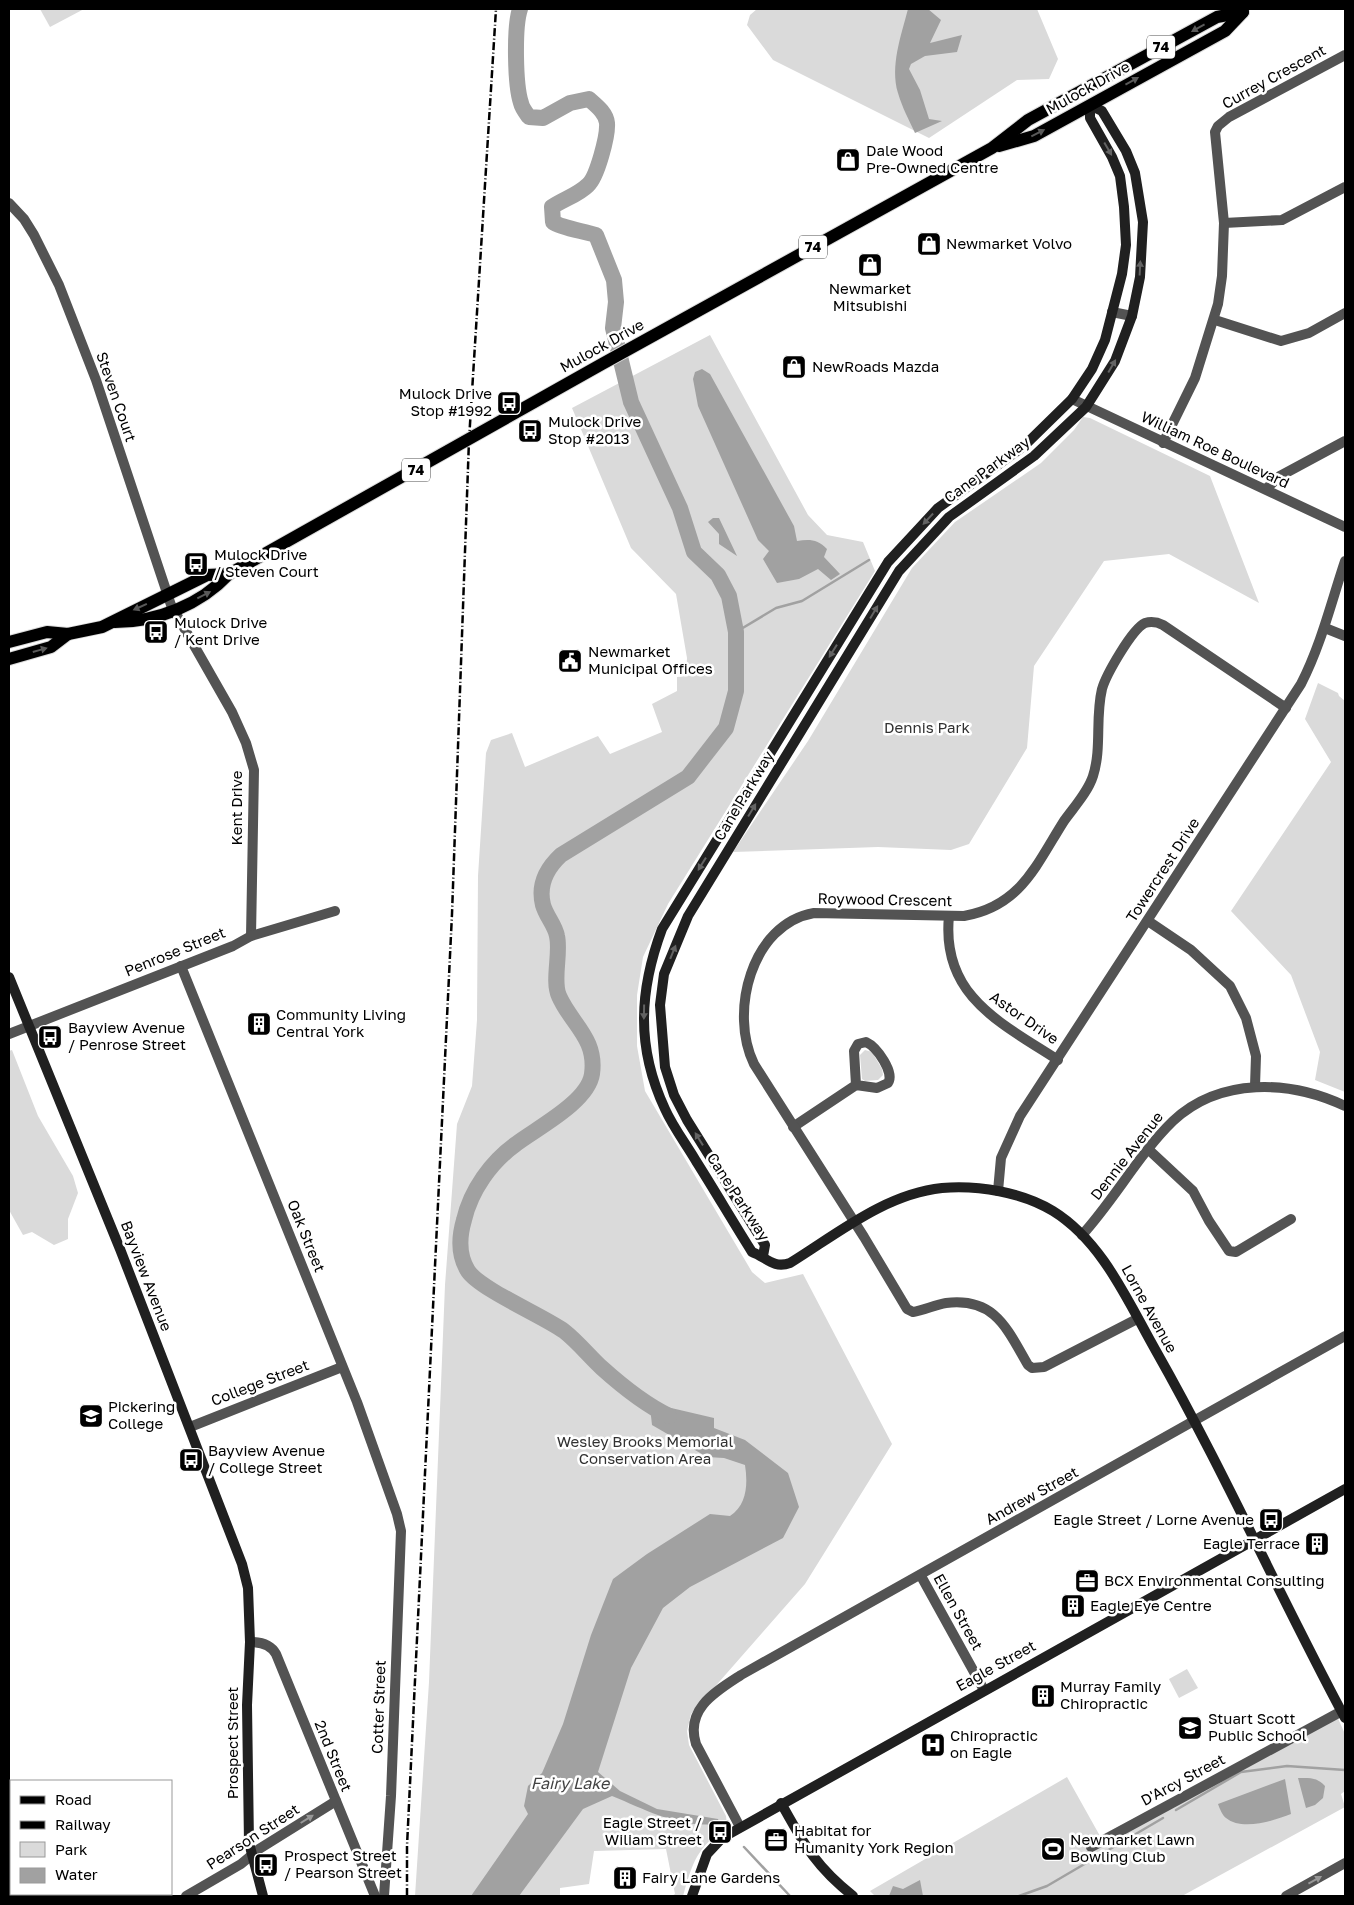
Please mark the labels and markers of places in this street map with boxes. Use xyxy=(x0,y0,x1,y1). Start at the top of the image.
place label: Dale Wood Pre-Owned Centre xyxy=(866,141,999,176)
shop icon: Dale Wood Pre-Owned Centre xyxy=(835,147,861,173)
shop icon: Newmarket Volvo xyxy=(916,231,942,257)
place label: Newmarket Volvo xyxy=(946,234,1072,252)
shop icon: Newmarket Mitsubishi xyxy=(857,252,883,278)
place label: Newmarket Mitsubishi xyxy=(829,279,911,314)
shop icon: NewRoads Mazda xyxy=(781,354,807,380)
place label: NewRoads Mazda xyxy=(812,357,939,375)
place label: Mulock Drive Stop #1992 xyxy=(399,384,492,419)
bus stop icon: Mulock Drive Stop #1992 xyxy=(496,390,522,416)
place label: Mulock Drive Stop #2013 xyxy=(548,412,641,447)
bus stop icon: Mulock Drive Stop #2013 xyxy=(517,418,543,444)
place label: Mulock Drive / Steven Court xyxy=(214,545,319,580)
bus stop icon: Mulock Drive / Steven Court xyxy=(183,551,209,577)
place label: Mulock Drive / Kent Drive xyxy=(174,613,267,648)
bus stop icon: Mulock Drive / Kent Drive xyxy=(143,619,169,645)
place label: Newmarket Municipal Offices xyxy=(588,642,713,677)
public building icon: Newmarket Municipal Offices xyxy=(557,648,583,674)
place label: Community Living Central York xyxy=(276,1005,406,1040)
building icon: Community Living Central York xyxy=(246,1011,272,1037)
place label: Bayview Avenue / Penrose Street xyxy=(68,1018,186,1053)
bus stop icon: Bayview Avenue / Penrose Street xyxy=(37,1024,63,1050)
place label: Pickering College xyxy=(108,1397,175,1432)
school or university icon: Pickering College xyxy=(78,1403,104,1429)
place label: Bayview Avenue / College Street xyxy=(208,1441,325,1476)
bus stop icon: Bayview Avenue / College Street xyxy=(178,1447,204,1473)
bus stop icon: Eagle Street / Lorne Avenue xyxy=(1258,1507,1284,1533)
place label: Eagle Street / Lorne Avenue xyxy=(1053,1510,1254,1528)
building icon: Eagle Terrace xyxy=(1304,1531,1330,1557)
place label: Eagle Terrace xyxy=(1203,1534,1300,1552)
office icon: BCX Environmental Consulting xyxy=(1074,1568,1100,1594)
place label: BCX Environmental Consulting xyxy=(1104,1571,1324,1589)
building icon: Eagle Eye Centre xyxy=(1060,1593,1086,1619)
place label: Eagle Eye Centre xyxy=(1090,1596,1212,1614)
place label: Murray Family Chiropractic xyxy=(1060,1677,1162,1712)
building icon: Murray Family Chiropractic xyxy=(1030,1683,1056,1709)
place label: Stuart Scott Public School xyxy=(1208,1709,1307,1744)
school or university icon: Stuart Scott Public School xyxy=(1177,1715,1203,1741)
place label: Chiropractic on Eagle xyxy=(950,1726,1038,1761)
hospital icon: Chiropractic on Eagle xyxy=(920,1732,946,1758)
place label: Eagle Street / Wiliam Street xyxy=(603,1813,702,1848)
bus stop icon: Eagle Street / Wiliam Street xyxy=(707,1819,733,1845)
place label: Habitat for Humanity York Region xyxy=(794,1821,954,1856)
office icon: Habitat for Humanity York Region xyxy=(763,1827,789,1853)
place label: Newmarket Lawn Bowling Club xyxy=(1070,1830,1195,1865)
sports icon: Newmarket Lawn Bowling Club xyxy=(1040,1836,1066,1862)
place label: Prospect Street / Pearson Street xyxy=(284,1846,402,1881)
bus stop icon: Prospect Street / Pearson Street xyxy=(253,1852,279,1878)
building icon: Fairy Lane Gardens xyxy=(612,1865,638,1891)
place label: Fairy Lane Gardens xyxy=(642,1868,780,1886)

